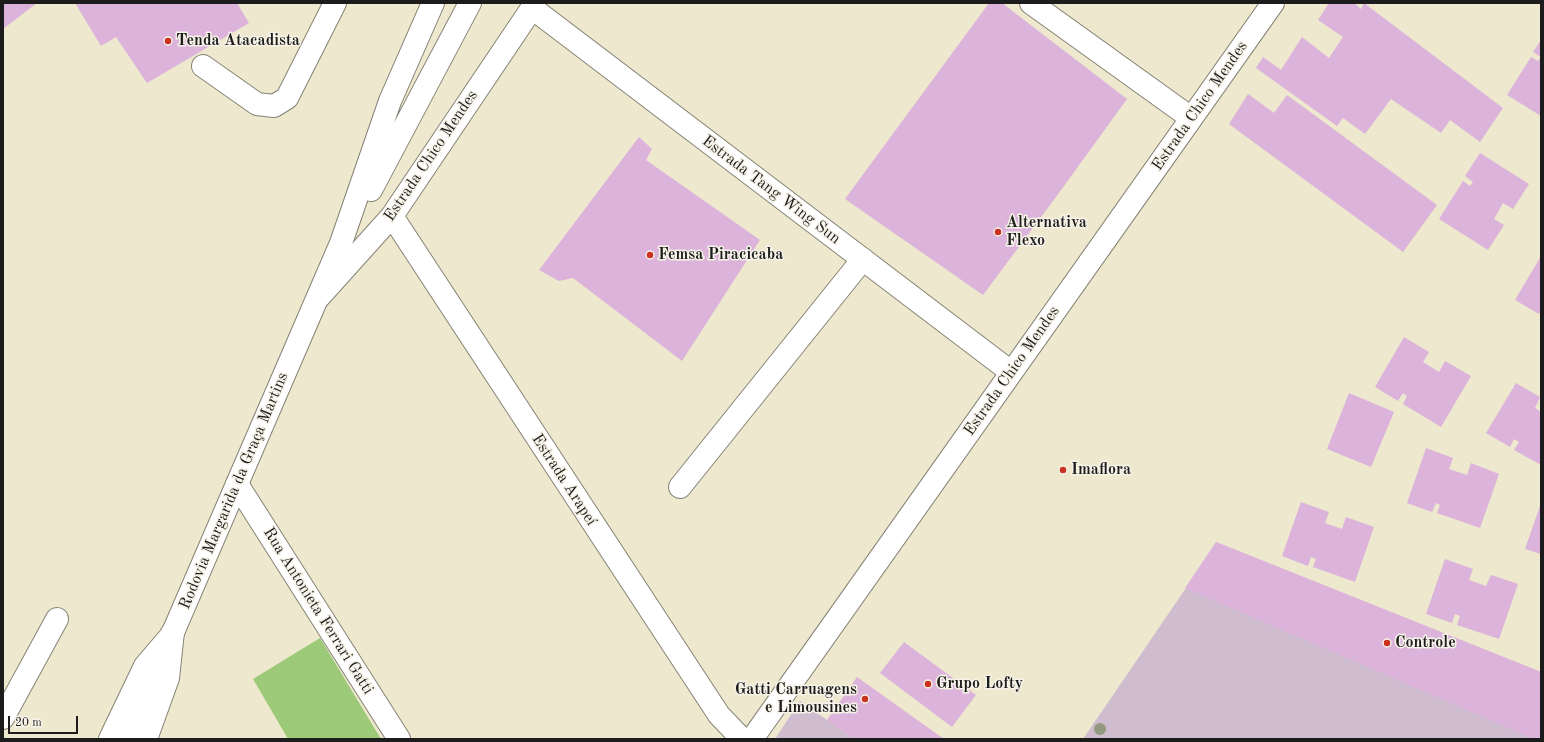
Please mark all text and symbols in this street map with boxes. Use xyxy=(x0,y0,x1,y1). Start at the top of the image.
place label: Tenda Atacadista xyxy=(176,31,300,51)
marker: Tenda Atacadista xyxy=(163,36,173,46)
street label: Estrada Chico Mendes xyxy=(1148,37,1252,175)
street label: Estrada Chico Mendes xyxy=(380,87,482,225)
street label: Estrada Tang Wing Sun xyxy=(698,132,844,248)
place label: Alternativa Flexo xyxy=(1006,213,1087,251)
marker: Alternativa Flexo xyxy=(993,227,1003,237)
place label: Femsa Piracicaba xyxy=(658,245,783,265)
marker: Femsa Piracicaba xyxy=(645,250,655,260)
street label: Estrada Chico Mendes xyxy=(960,302,1064,440)
street label: Rodovia Margarida da Graça Martins xyxy=(175,370,293,612)
street label: Estrada Arapeí xyxy=(527,431,601,529)
place label: Imaflora xyxy=(1071,460,1131,480)
marker: Imaflora xyxy=(1058,465,1068,475)
street label: Rua Antonieta Ferrari Gatti xyxy=(259,524,377,698)
place label: Controle xyxy=(1395,633,1456,653)
marker: Controle xyxy=(1382,638,1392,648)
place label: Grupo Lofty xyxy=(936,674,1023,694)
marker: Grupo Lofty xyxy=(923,679,933,689)
place label: Gatti Carruagens e Limousines xyxy=(735,680,857,718)
marker: Gatti Carruagens e Limousines xyxy=(860,694,870,704)
scale bar xyxy=(10,708,80,734)
text: 20 m xyxy=(15,717,42,729)

